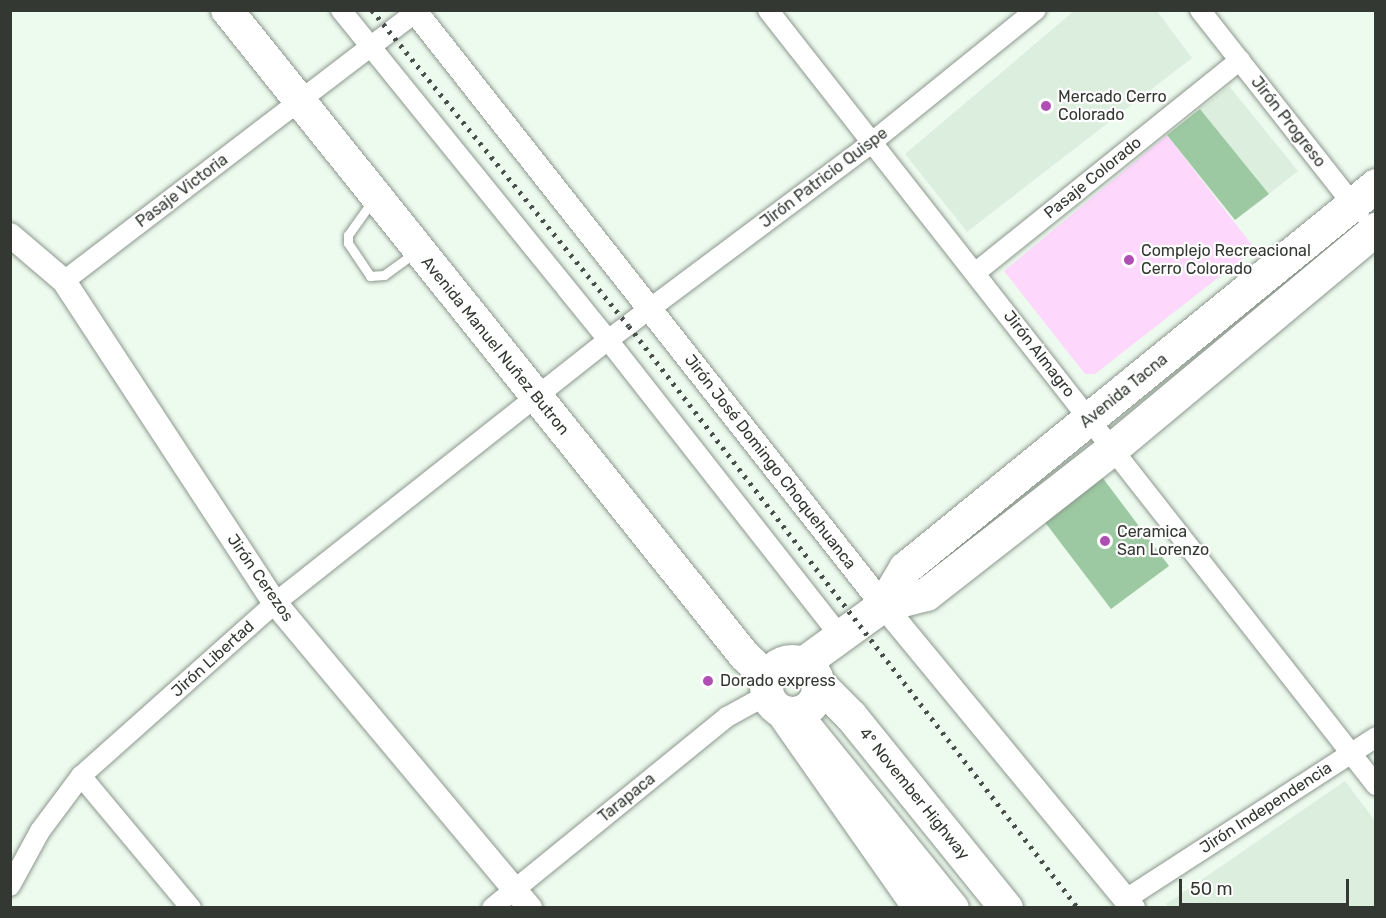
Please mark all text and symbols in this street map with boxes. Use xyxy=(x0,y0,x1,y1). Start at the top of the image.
street label: Jirón Progreso xyxy=(1247,73,1329,171)
place label: Mercado Cerro Colorado xyxy=(1058,87,1167,125)
marker: Mercado Cerro Colorado xyxy=(1039,99,1053,113)
street label: Jirón Patricio Quispe xyxy=(756,124,892,232)
street label: Pasaje Colorado xyxy=(1041,133,1145,223)
street label: Pasaje Victoria xyxy=(132,150,232,232)
place label: Complejo Recreacional Cerro Colorado xyxy=(1141,241,1311,279)
street label: Avenida Manuel Nuñez Butron xyxy=(417,253,573,439)
marker: Complejo Recreacional Cerro Colorado xyxy=(1122,253,1136,267)
street label: Jirón Almagro xyxy=(999,307,1079,401)
street label: Avenida Tacna xyxy=(1076,350,1172,432)
street label: Jirón José Domingo Choquehuanca xyxy=(680,351,860,573)
place label: Ceramica San Lorenzo xyxy=(1117,522,1209,560)
street label: Jirón Cerezos xyxy=(223,530,297,626)
marker: Ceramica San Lorenzo xyxy=(1098,534,1112,548)
street label: Jirón Libertad xyxy=(168,617,258,701)
place label: Dorado express xyxy=(720,671,836,691)
marker: Dorado express xyxy=(701,674,715,688)
street label: 4° November Highway xyxy=(855,724,973,864)
street label: Jirón Independencia xyxy=(1197,758,1335,858)
street label: Tarapaca xyxy=(595,769,659,827)
scale bar xyxy=(1182,867,1352,905)
text: 50 m xyxy=(1190,878,1233,900)

